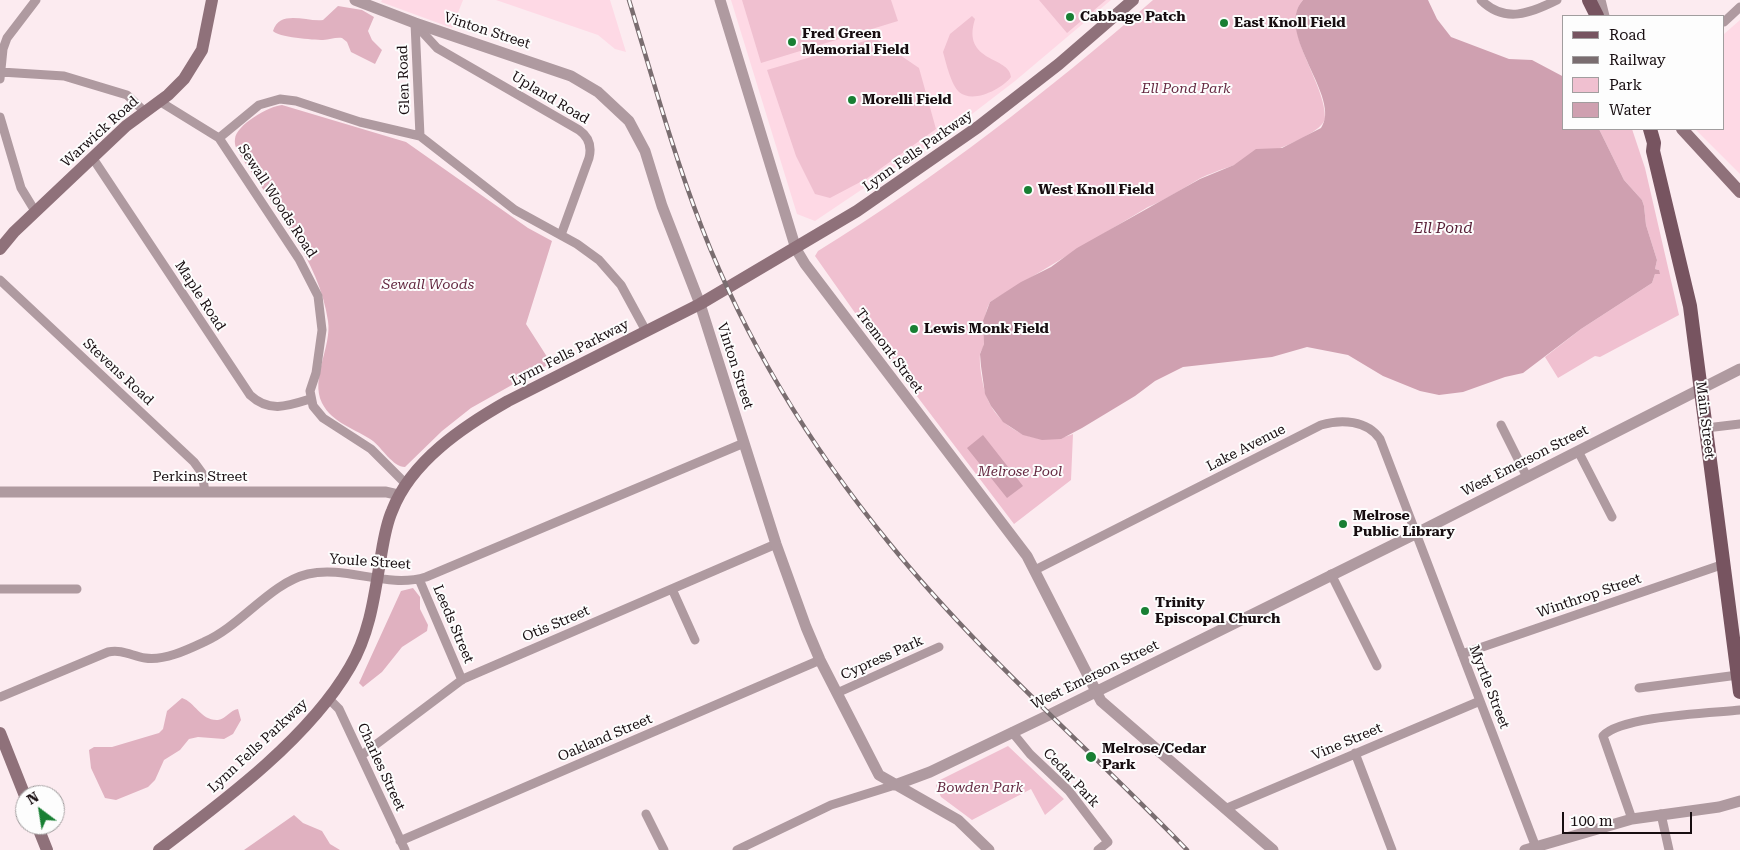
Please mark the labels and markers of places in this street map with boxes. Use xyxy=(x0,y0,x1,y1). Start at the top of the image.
place label: Cabbage Patch xyxy=(1080,9,1186,25)
marker: Cabbage Patch xyxy=(1064,11,1076,23)
place label: East Knoll Field xyxy=(1234,15,1346,31)
marker: East Knoll Field xyxy=(1218,17,1230,29)
place label: Fred Green Memorial Field xyxy=(802,26,909,58)
marker: Fred Green Memorial Field xyxy=(786,36,798,48)
place label: Morelli Field xyxy=(862,92,952,108)
marker: Morelli Field xyxy=(846,94,858,106)
place label: West Knoll Field xyxy=(1038,182,1154,198)
marker: West Knoll Field xyxy=(1022,184,1034,196)
place label: Lewis Monk Field xyxy=(924,321,1049,337)
marker: Lewis Monk Field xyxy=(908,323,920,335)
place label: Melrose Public Library xyxy=(1353,508,1455,540)
marker: Melrose Public Library xyxy=(1337,518,1349,530)
place label: Trinity Episcopal Church xyxy=(1155,595,1280,628)
marker: Trinity Episcopal Church xyxy=(1139,605,1151,617)
place label: Melrose/Cedar Park xyxy=(1102,741,1206,774)
marker: Melrose/Cedar Park xyxy=(1084,750,1098,764)

